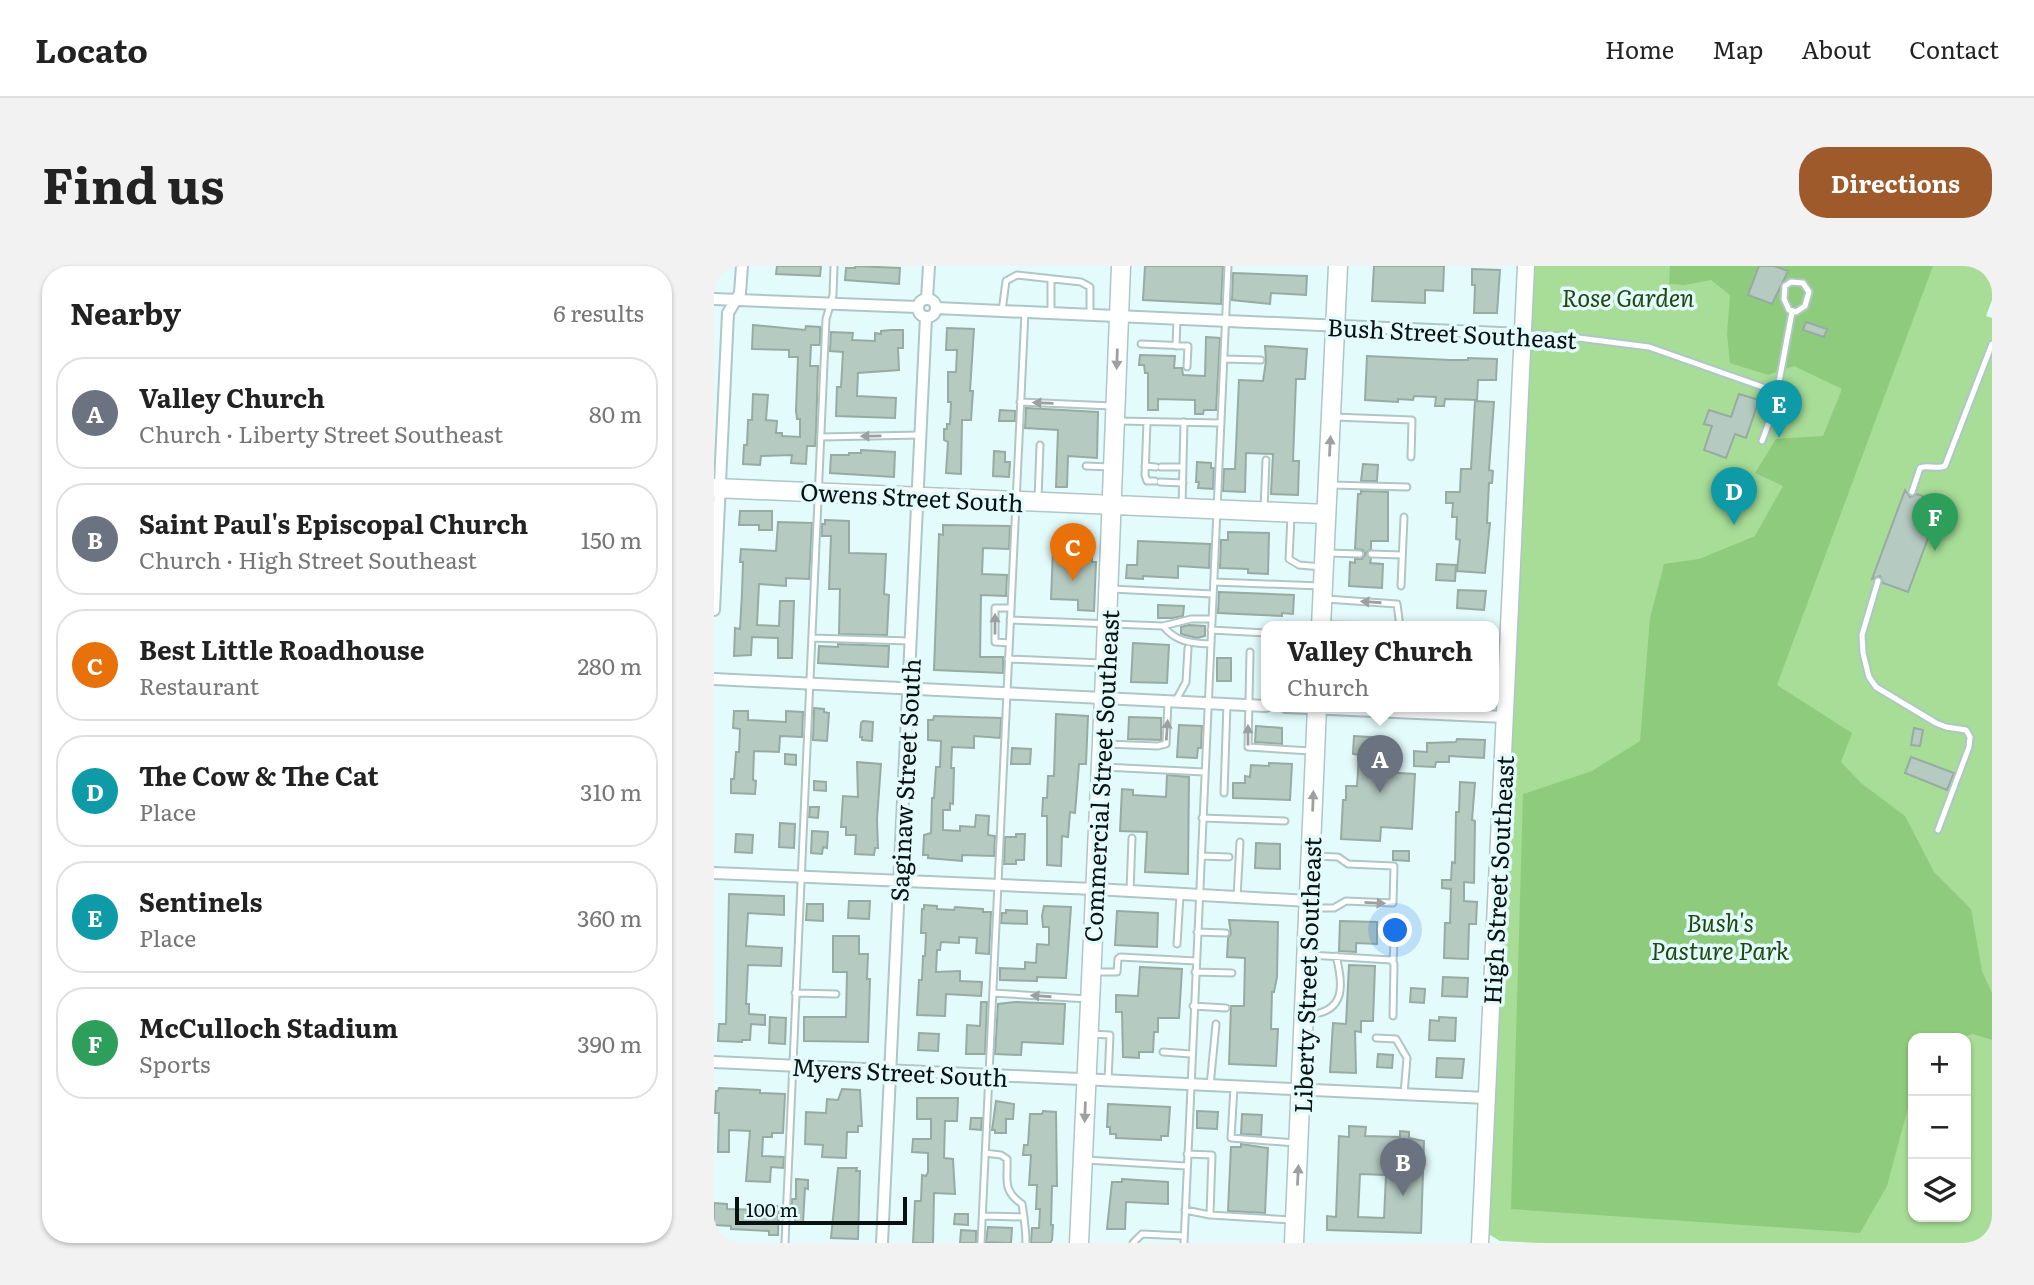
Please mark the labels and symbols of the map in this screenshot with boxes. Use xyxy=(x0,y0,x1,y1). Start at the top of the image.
park label: Rose Garden xyxy=(1562,279,1694,314)
street label: Bush Street Southeast xyxy=(1326,308,1578,356)
one-way arrow xyxy=(1111,348,1122,370)
pin: E xyxy=(1756,380,1802,438)
one-way arrow xyxy=(1032,397,1054,409)
one-way arrow xyxy=(859,430,881,442)
one-way arrow xyxy=(1324,435,1335,457)
pin: D xyxy=(1711,467,1757,525)
street label: Owens Street South xyxy=(799,473,1025,519)
pin: F xyxy=(1912,493,1958,551)
pin: C xyxy=(1050,523,1096,581)
one-way arrow xyxy=(1360,596,1382,607)
street label: Commercial Street Southeast xyxy=(1074,609,1126,943)
one-way arrow xyxy=(989,613,1001,635)
street label: Saginaw Street South xyxy=(880,657,928,903)
one-way arrow xyxy=(1162,719,1173,741)
one-way arrow xyxy=(1242,724,1254,746)
pin: A xyxy=(1357,735,1403,793)
street label: High Street Southeast xyxy=(1473,754,1521,1005)
one-way arrow xyxy=(1308,789,1319,811)
street label: Liberty Street Southeast xyxy=(1284,836,1328,1114)
one-way arrow xyxy=(1364,897,1386,908)
park label: Bush's Pasture Park xyxy=(1651,904,1790,967)
your location xyxy=(1378,913,1412,947)
one-way arrow xyxy=(1030,990,1052,1001)
street label: Myers Street South xyxy=(791,1048,1009,1094)
one-way arrow xyxy=(1079,1101,1090,1123)
pin: B xyxy=(1380,1138,1426,1196)
one-way arrow xyxy=(1292,1164,1303,1186)
scale bar xyxy=(735,1194,906,1226)

